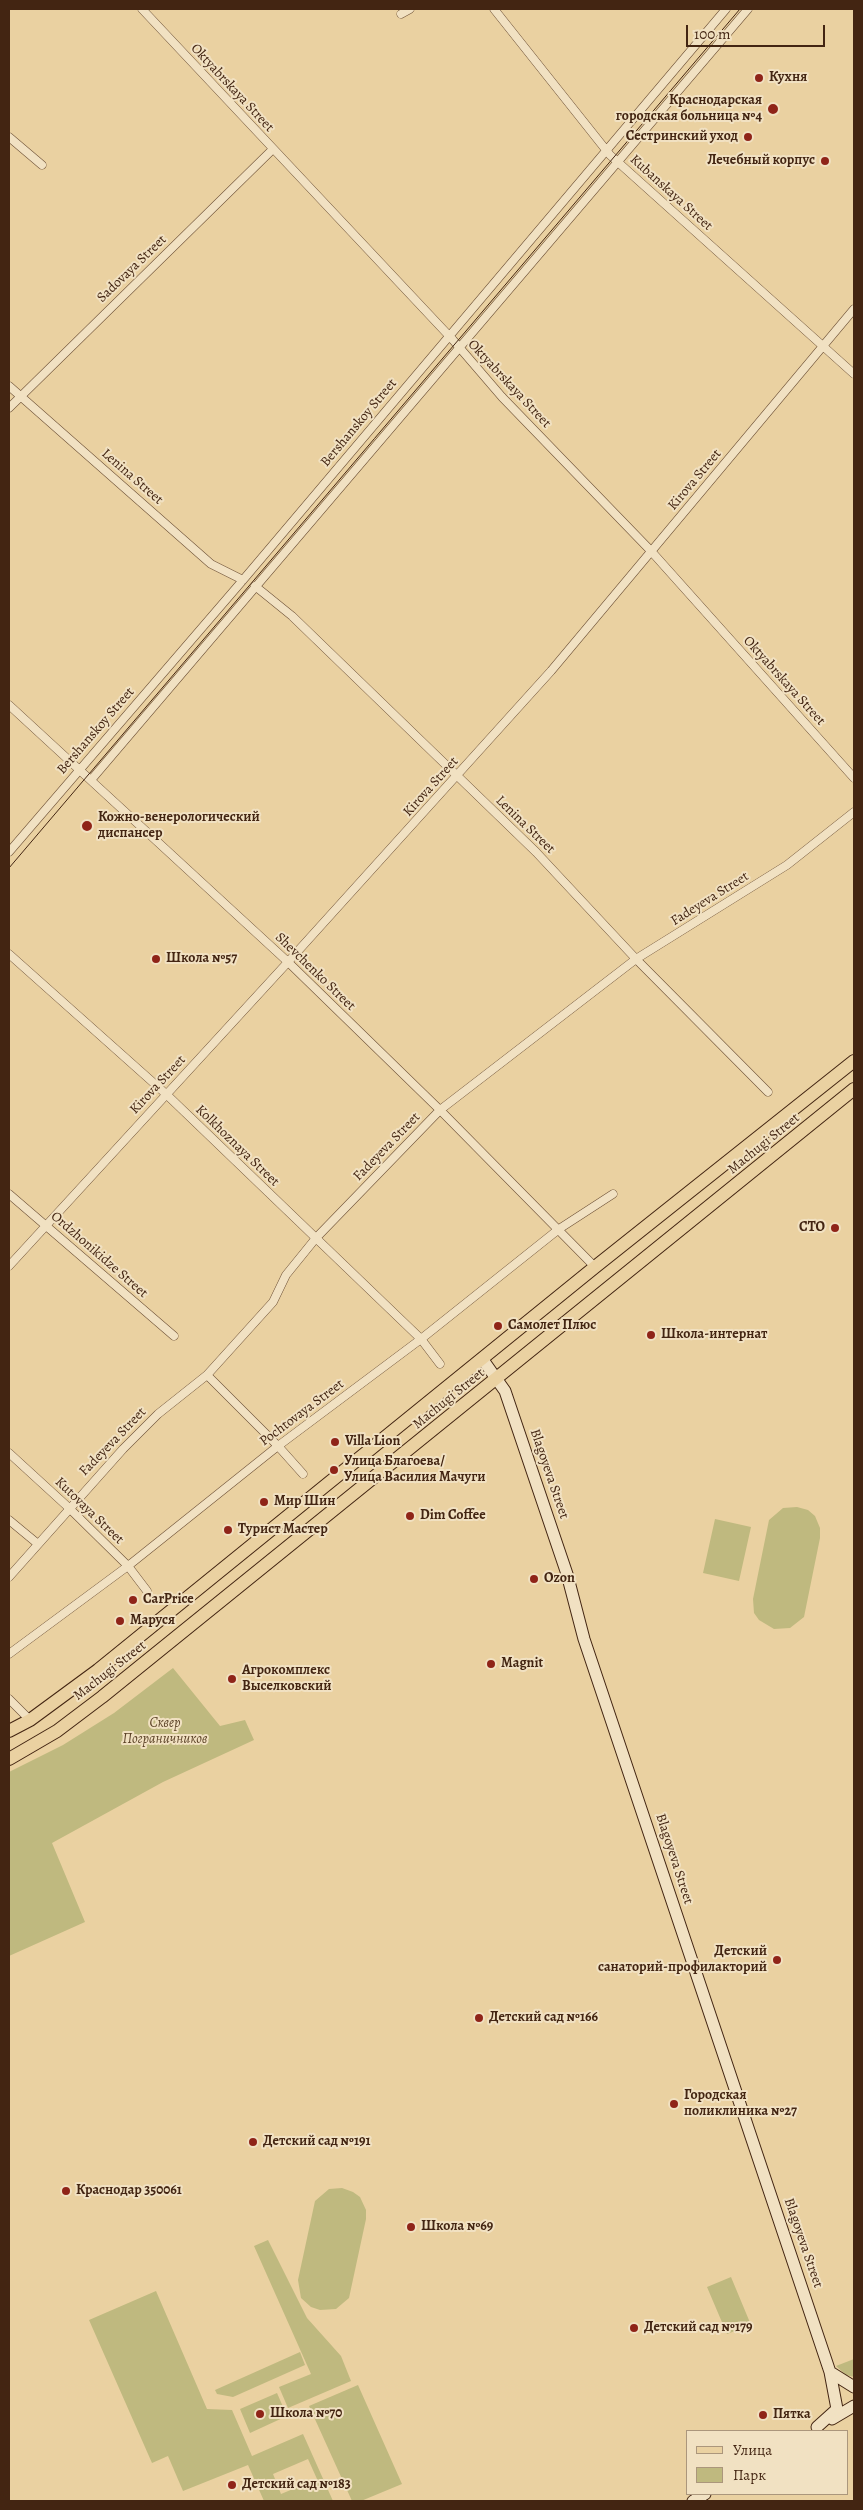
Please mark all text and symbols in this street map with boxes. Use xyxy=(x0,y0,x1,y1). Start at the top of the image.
scale bar xyxy=(688,15,827,47)
text: 100 m xyxy=(694,24,731,44)
street label: Oktyabrskaya Street xyxy=(187,40,277,136)
place label: Кухня xyxy=(769,70,807,86)
marker: Кухня xyxy=(753,72,765,84)
place label: Краснодарская городская больница №4 xyxy=(616,93,762,125)
marker: Краснодарская городская больница №4 xyxy=(766,102,780,116)
place label: Сестринский уход xyxy=(626,129,738,145)
marker: Сестринский уход xyxy=(742,131,754,143)
street label: Kubanskaya Street xyxy=(626,151,716,235)
place label: Лечебный корпус xyxy=(707,153,815,169)
marker: Лечебный корпус xyxy=(819,155,831,167)
street label: Sadovaya Street xyxy=(94,232,170,306)
street label: Oktyabrskaya Street xyxy=(464,336,554,432)
street label: Bershanskoy Street xyxy=(317,376,401,470)
street label: Lenina Street xyxy=(98,446,166,508)
street label: Kirova Street xyxy=(665,446,725,514)
street label: Oktyabrskaya Street xyxy=(739,633,829,729)
street label: Bershanskoy Street xyxy=(54,684,138,778)
street label: Kirova Street xyxy=(400,754,462,820)
street label: Lenina Street xyxy=(492,792,558,858)
place label: Кожно-венерологический диспансер xyxy=(98,810,260,842)
marker: Кожно-венерологический диспансер xyxy=(80,819,94,833)
street label: Fadeyeva Street xyxy=(668,868,752,930)
street label: Shevchenko Street xyxy=(271,929,359,1015)
place label: Школа №57 xyxy=(166,951,237,967)
marker: Школа №57 xyxy=(150,953,162,965)
street label: Kirova Street xyxy=(126,1052,190,1118)
street label: Kolkhoznaya Street xyxy=(192,1102,282,1190)
street label: Fadeyeva Street xyxy=(350,1109,424,1185)
street label: Machugi Street xyxy=(725,1110,803,1178)
street label: Ordzhonikidze Street xyxy=(47,1208,151,1302)
place label: СТО xyxy=(799,1220,825,1236)
marker: СТО xyxy=(829,1222,841,1234)
place label: Самолет Плюс xyxy=(508,1318,596,1334)
marker: Самолет Плюс xyxy=(492,1320,504,1332)
place label: Школа-интернат xyxy=(661,1327,767,1343)
marker: Школа-интернат xyxy=(645,1329,657,1341)
street label: Machugi Street xyxy=(410,1365,488,1433)
street label: Pochtovaya Street xyxy=(257,1376,347,1450)
street label: Fadeyeva Street xyxy=(76,1404,150,1480)
street label: Blagoyeva Street xyxy=(526,1427,572,1521)
place label: Villa Lion xyxy=(345,1434,400,1450)
marker: Villa Lion xyxy=(329,1436,341,1448)
place label: Улица Благоева/ Улица Василия Мачуги xyxy=(344,1454,486,1486)
marker: Улица Благоева/ Улица Василия Мачуги xyxy=(328,1464,340,1476)
street label: Kutovaya Street xyxy=(51,1474,127,1548)
place label: Мир Шин xyxy=(274,1494,336,1510)
marker: Мир Шин xyxy=(258,1496,270,1508)
place label: Dim Coffee xyxy=(420,1508,486,1524)
marker: Dim Coffee xyxy=(404,1510,416,1522)
place label: Турист Мастер xyxy=(238,1522,328,1538)
marker: Турист Мастер xyxy=(222,1524,234,1536)
place label: Ozon xyxy=(544,1571,575,1587)
marker: Ozon xyxy=(528,1573,540,1585)
place label: CarPrice xyxy=(143,1592,194,1608)
marker: CarPrice xyxy=(127,1594,139,1606)
place label: Маруся xyxy=(130,1613,175,1629)
marker: Маруся xyxy=(114,1615,126,1627)
street label: Machugi Street xyxy=(70,1637,150,1705)
place label: Magnit xyxy=(501,1656,543,1672)
marker: Magnit xyxy=(485,1658,497,1670)
place label: Агрокомплекс Выселковский xyxy=(242,1663,332,1695)
marker: Агрокомплекс Выселковский xyxy=(226,1673,238,1685)
park label: Сквер Пограничников xyxy=(123,1716,207,1748)
street label: Blagoyeva Street xyxy=(651,1812,697,1906)
place label: Детский санаторий-профилакторий xyxy=(598,1944,767,1976)
marker: Детский санаторий-профилакторий xyxy=(771,1954,783,1966)
place label: Детский сад №166 xyxy=(489,2010,598,2026)
marker: Детский сад №166 xyxy=(473,2012,485,2024)
place label: Городская поликлиника №27 xyxy=(684,2088,797,2120)
marker: Городская поликлиника №27 xyxy=(668,2098,680,2110)
place label: Детский сад №191 xyxy=(263,2134,370,2150)
marker: Детский сад №191 xyxy=(247,2136,259,2148)
place label: Краснодар 350061 xyxy=(76,2183,182,2199)
marker: Краснодар 350061 xyxy=(60,2185,72,2197)
street label: Blagoyeva Street xyxy=(780,2196,826,2290)
place label: Школа №69 xyxy=(421,2219,493,2235)
marker: Школа №69 xyxy=(405,2221,417,2233)
place label: Детский сад №179 xyxy=(644,2320,752,2336)
marker: Детский сад №179 xyxy=(628,2322,640,2334)
place label: Школа №70 xyxy=(270,2406,342,2422)
place label: Пятка xyxy=(773,2407,811,2423)
marker: Школа №70 xyxy=(254,2408,266,2420)
marker: Пятка xyxy=(757,2409,769,2421)
legend xyxy=(686,2430,848,2495)
text: Улица xyxy=(733,2440,772,2460)
text: Парк xyxy=(733,2465,766,2485)
place label: Детский сад №183 xyxy=(242,2477,351,2493)
marker: Детский сад №183 xyxy=(226,2479,238,2491)

